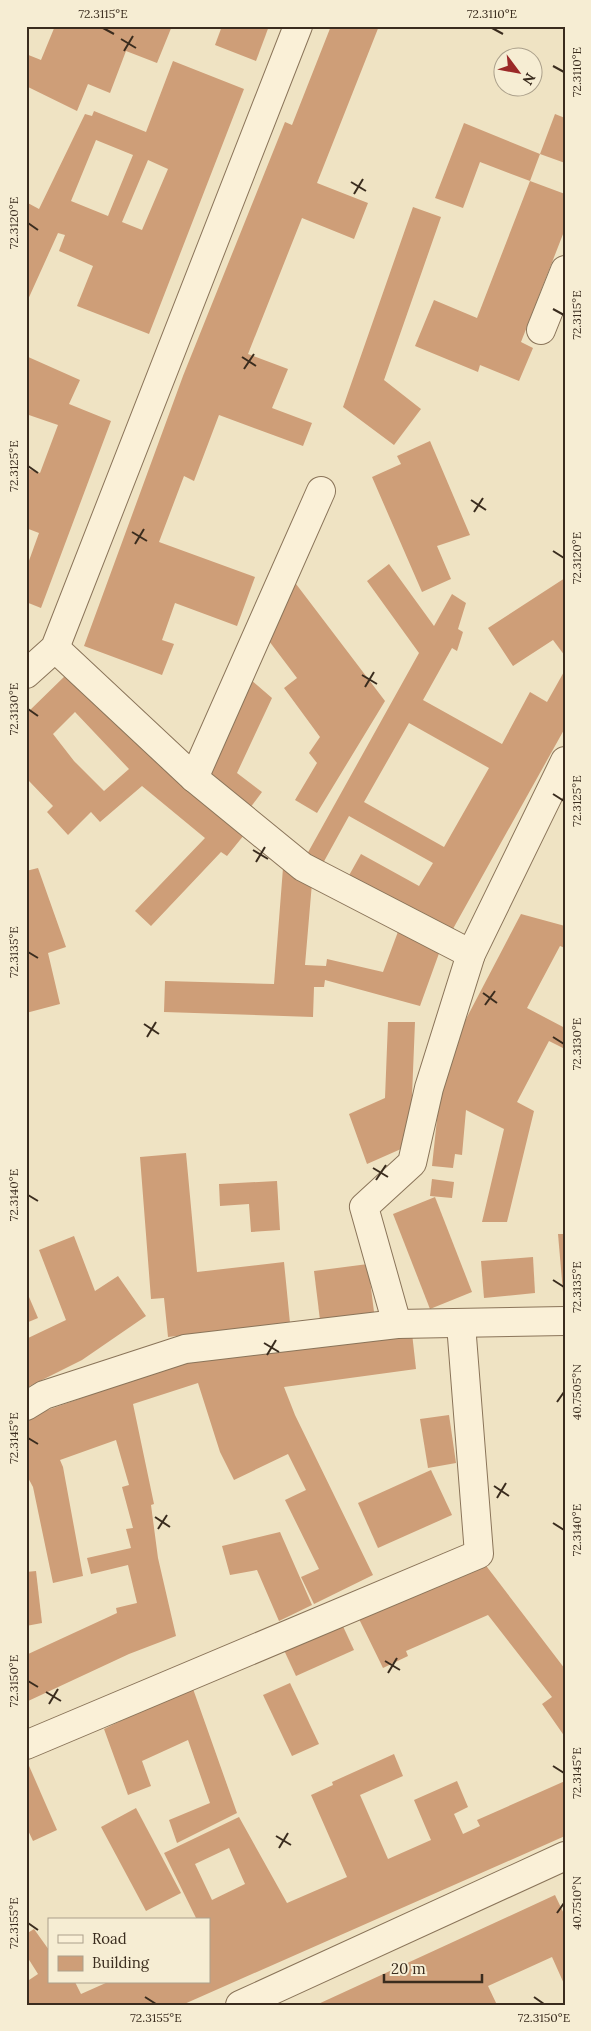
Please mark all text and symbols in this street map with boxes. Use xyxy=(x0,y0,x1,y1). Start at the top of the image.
text: 72.3115°E xyxy=(78,6,128,21)
text: 72.3110°E xyxy=(467,6,517,21)
text: 72.3110°E xyxy=(569,47,584,97)
north arrow xyxy=(494,48,544,98)
text: N xyxy=(518,70,540,88)
text: 72.3120°E xyxy=(6,197,21,249)
text: 72.3115°E xyxy=(569,290,584,340)
text: 72.3125°E xyxy=(6,440,21,492)
text: 72.3120°E xyxy=(569,532,584,584)
text: 72.3130°E xyxy=(6,683,21,735)
text: 72.3125°E xyxy=(569,775,584,827)
text: 72.3135°E xyxy=(6,926,21,978)
text: 72.3130°E xyxy=(569,1018,584,1070)
text: 72.3140°E xyxy=(6,1169,21,1221)
text: 72.3135°E xyxy=(569,1261,584,1313)
text: 40.7505°N xyxy=(569,1364,584,1420)
text: 72.3145°E xyxy=(6,1412,21,1464)
text: 72.3140°E xyxy=(569,1504,584,1556)
text: 72.3150°E xyxy=(6,1655,21,1707)
text: 72.3145°E xyxy=(569,1747,584,1799)
text: 40.7510°N xyxy=(569,1876,584,1930)
text: 72.3155°E xyxy=(6,1897,21,1949)
legend xyxy=(48,1918,210,1984)
text: Road xyxy=(92,1929,127,1948)
scale bar xyxy=(384,1951,481,1983)
text: Building xyxy=(92,1953,150,1972)
text: 20 m xyxy=(391,1959,426,1978)
text: 72.3155°E xyxy=(130,2010,182,2025)
text: 72.3150°E xyxy=(518,2010,570,2025)

